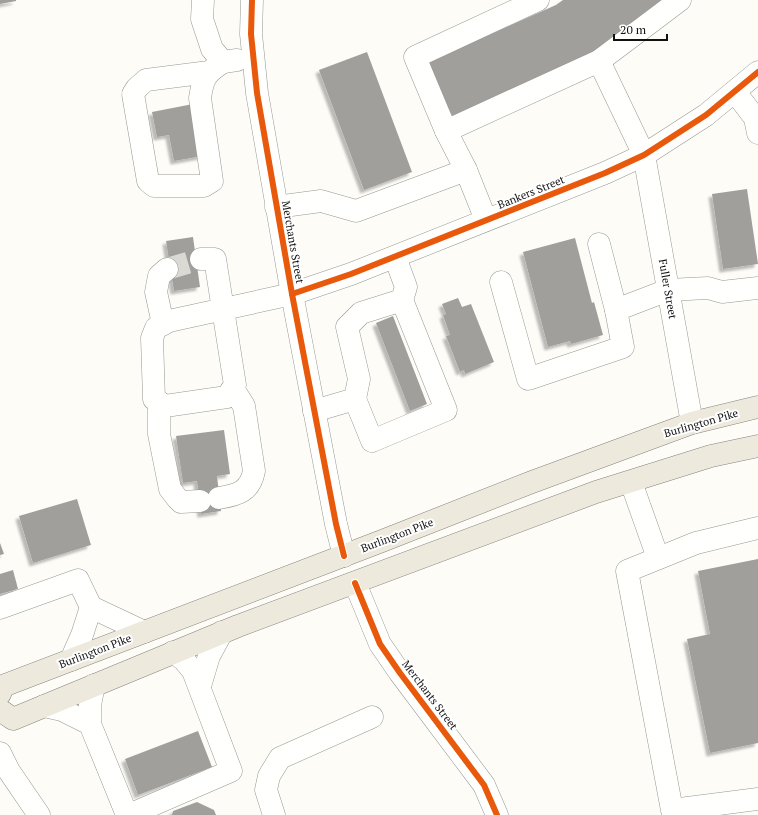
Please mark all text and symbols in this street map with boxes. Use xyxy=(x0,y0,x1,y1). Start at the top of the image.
scale bar xyxy=(614,16,667,42)
text: 20 m xyxy=(620,22,647,37)
street label: Bankers Street xyxy=(495,172,567,212)
street label: Merchants Street xyxy=(279,199,307,285)
street label: Fuller Street xyxy=(656,258,680,320)
street label: Burlington Pike xyxy=(662,406,740,440)
street label: Burlington Pike xyxy=(359,515,436,555)
street label: Burlington Pike xyxy=(57,631,134,671)
street label: Merchants Street xyxy=(399,657,461,733)

